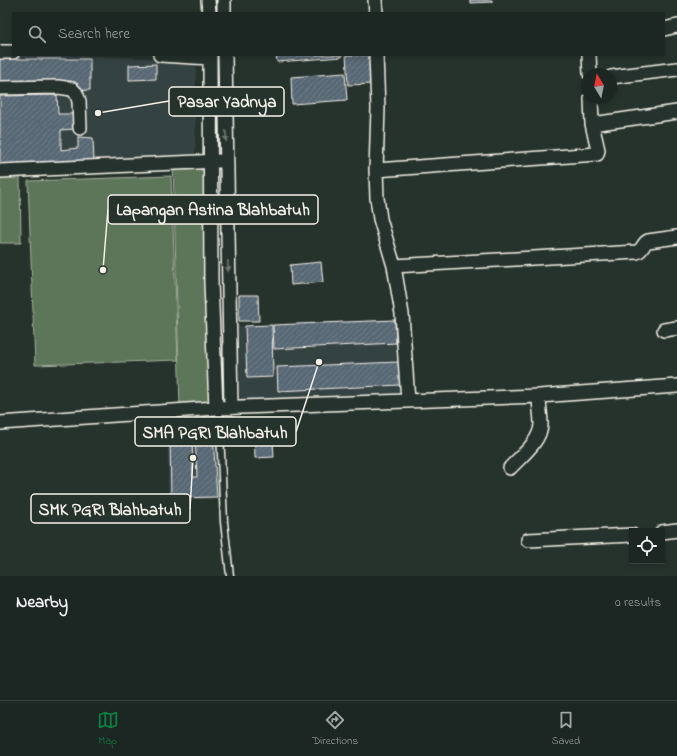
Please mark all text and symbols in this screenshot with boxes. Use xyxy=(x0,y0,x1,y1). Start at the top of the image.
search box xyxy=(12,12,665,56)
icon: search xyxy=(26,23,48,45)
text: Search here xyxy=(58,23,130,45)
north arrow xyxy=(581,68,617,104)
callout: Pasar Yadnya xyxy=(169,87,284,116)
text: Pasar Yadnya xyxy=(178,90,276,117)
one-way arrow xyxy=(223,130,229,143)
callout: Lapangan Astina Blahbatuh xyxy=(108,195,318,224)
text: Lapangan Astina Blahbatuh xyxy=(116,198,310,225)
one-way arrow xyxy=(225,260,231,273)
callout: SMA PGRI Blahbatuh xyxy=(135,417,296,446)
text: SMA PGRI Blahbatuh xyxy=(142,421,288,446)
callout: SMK PGRI Blahbatuh xyxy=(31,494,190,523)
text: SMK PGRI Blahbatuh xyxy=(38,498,182,523)
map controls xyxy=(629,528,665,564)
button: locate xyxy=(629,528,665,564)
text: Nearby xyxy=(16,590,68,615)
text: 0 results xyxy=(615,593,661,612)
tab: Map xyxy=(97,709,119,749)
tab: Directions xyxy=(312,709,358,749)
tab: Saved xyxy=(552,709,580,749)

